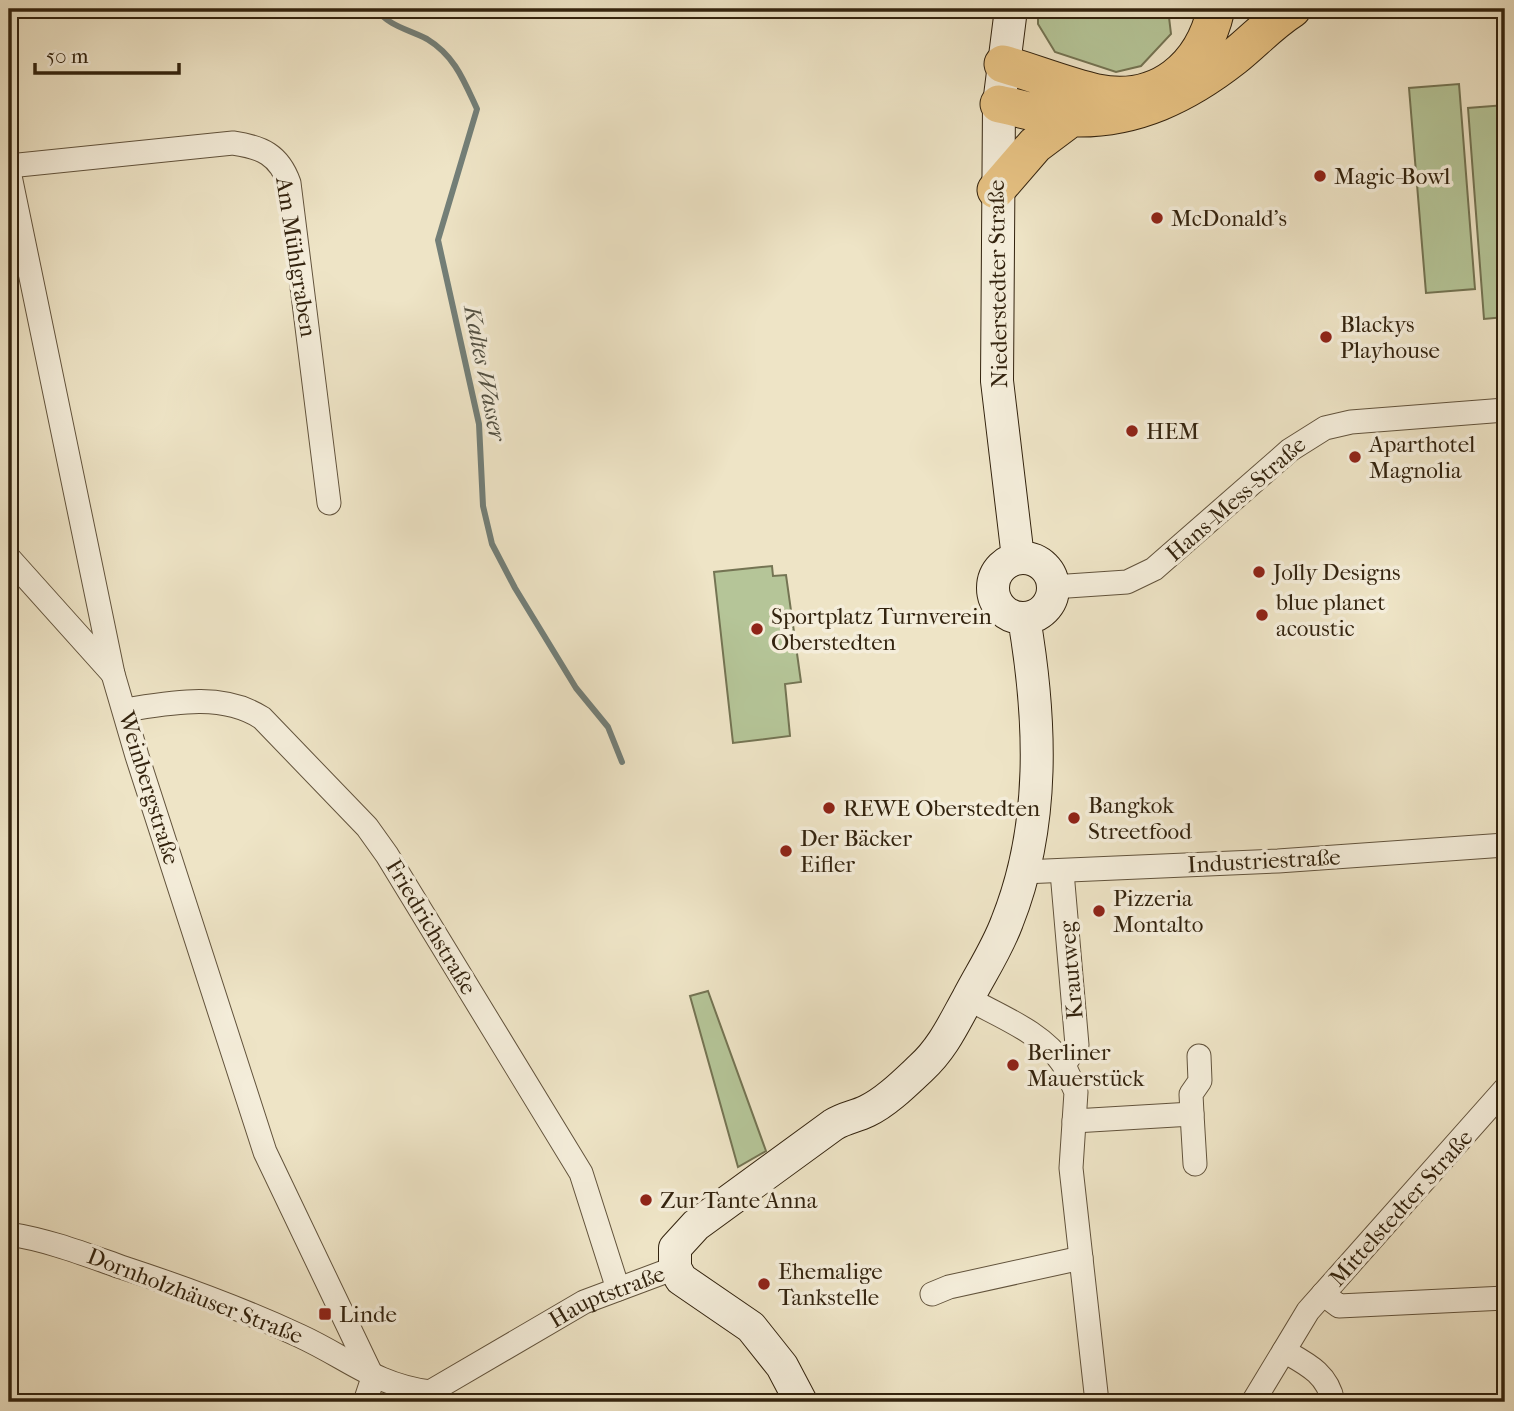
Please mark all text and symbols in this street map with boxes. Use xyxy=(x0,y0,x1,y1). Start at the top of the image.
scale bar xyxy=(35,32,178,76)
text: 50 m xyxy=(46,44,89,68)
place label: Magic-Bowl xyxy=(1334,163,1451,190)
marker: Magic-Bowl xyxy=(1312,168,1328,184)
street label: Am Mühlgraben xyxy=(270,174,322,340)
street label: Niederstedter Straße xyxy=(983,180,1013,388)
place label: McDonald's xyxy=(1171,205,1287,232)
marker: McDonald's xyxy=(1149,210,1165,226)
water label: Kaltes Wasser xyxy=(458,301,512,445)
place label: Blackys Playhouse xyxy=(1340,311,1440,364)
marker: Blackys Playhouse xyxy=(1318,329,1334,345)
place label: HEM xyxy=(1146,418,1199,445)
marker: HEM xyxy=(1124,423,1140,439)
street label: Hans-Mess-Straße xyxy=(1161,431,1311,567)
place label: Aparthotel Magnolia xyxy=(1368,431,1476,484)
marker: Aparthotel Magnolia xyxy=(1347,449,1363,465)
place label: Jolly Designs xyxy=(1271,559,1400,586)
marker: Jolly Designs xyxy=(1251,564,1267,580)
place label: blue planet acoustic xyxy=(1275,589,1385,642)
place label: Sportplatz Turnverein Oberstedten xyxy=(771,603,992,656)
marker: blue planet acoustic xyxy=(1254,607,1270,623)
marker: Sportplatz Turnverein Oberstedten xyxy=(749,621,765,637)
street label: Weinbergstraße xyxy=(113,707,185,868)
place label: Bangkok Streetfood xyxy=(1088,792,1192,845)
place label: REWE Oberstedten xyxy=(843,795,1041,822)
marker: REWE Oberstedten xyxy=(821,800,837,816)
marker: Bangkok Streetfood xyxy=(1066,810,1082,826)
place label: Der Bäcker Eifler xyxy=(800,825,912,878)
marker: Der Bäcker Eifler xyxy=(778,843,794,859)
street label: Industriestraße xyxy=(1187,844,1341,878)
street label: Friedrichstraße xyxy=(380,854,482,1000)
place label: Pizzeria Montalto xyxy=(1113,885,1203,938)
marker: Pizzeria Montalto xyxy=(1091,903,1107,919)
street label: Krautweg xyxy=(1053,919,1089,1020)
place label: Berliner Mauerstück xyxy=(1027,1039,1145,1092)
marker: Berliner Mauerstück xyxy=(1005,1057,1021,1073)
street label: Mittelstedter Straße xyxy=(1324,1124,1478,1292)
place label: Zur Tante Anna xyxy=(660,1187,818,1214)
marker: Zur Tante Anna xyxy=(638,1192,654,1208)
street label: Dornholzhäuser Straße xyxy=(83,1242,307,1350)
place label: Ehemalige Tankstelle xyxy=(778,1258,883,1311)
street label: Hauptstraße xyxy=(544,1260,668,1333)
marker: Ehemalige Tankstelle xyxy=(756,1276,772,1292)
place label: Linde xyxy=(339,1301,397,1328)
marker: Linde xyxy=(317,1306,333,1322)

